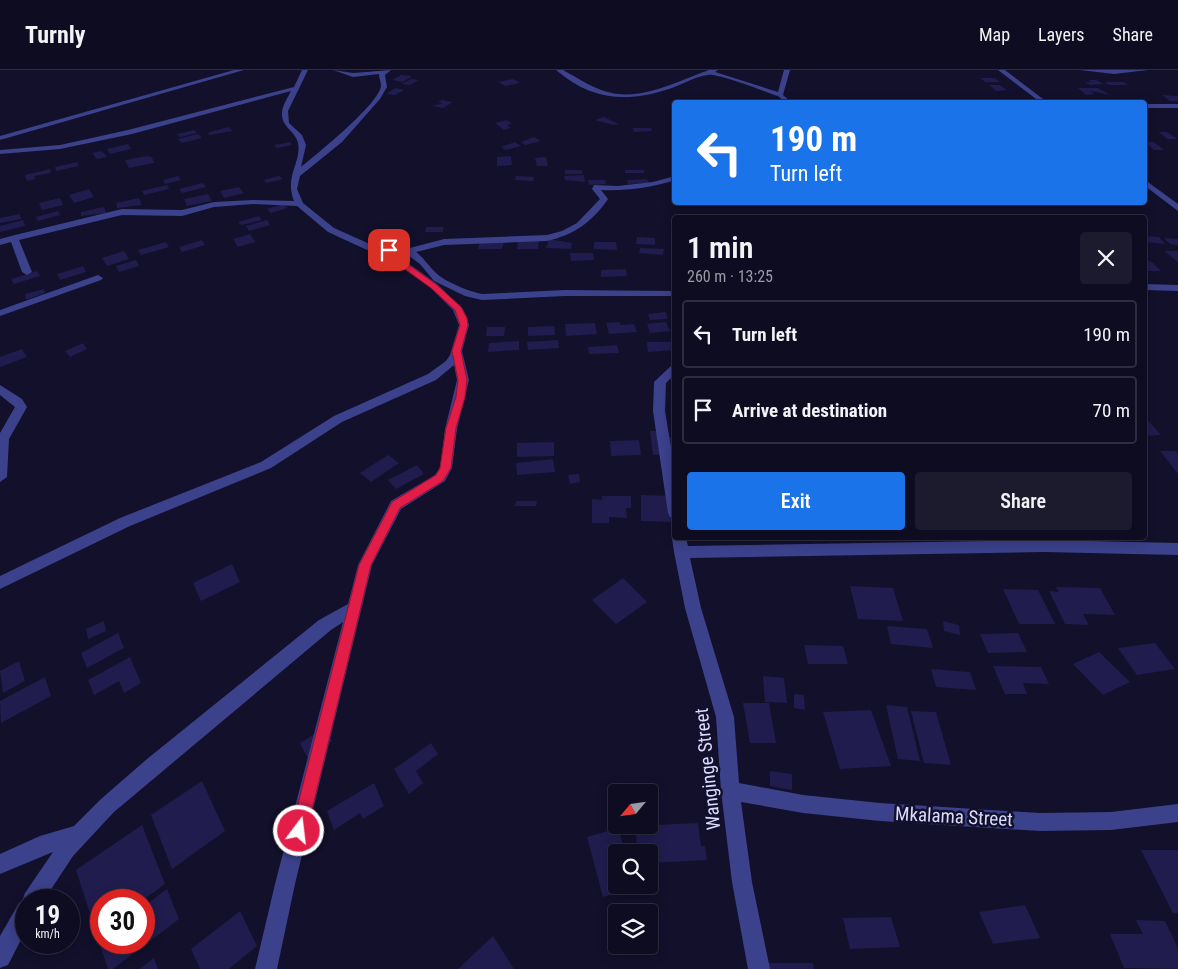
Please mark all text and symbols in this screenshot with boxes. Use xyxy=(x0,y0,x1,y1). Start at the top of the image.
text: Turnly xyxy=(25,21,86,49)
text: Map xyxy=(979,24,1010,45)
text: Layers xyxy=(1038,24,1085,45)
text: Share xyxy=(1113,24,1153,45)
text: 190 m xyxy=(770,119,857,160)
icon: left xyxy=(687,120,752,185)
text: Turn left xyxy=(770,161,842,186)
pin xyxy=(368,229,410,271)
text: 1 min xyxy=(687,230,753,265)
button: close xyxy=(1080,232,1132,284)
icon: arrive xyxy=(375,236,403,264)
text: 260 m · 13:25 xyxy=(687,267,773,286)
icon: left xyxy=(689,320,717,348)
text: Turn left xyxy=(732,323,797,346)
text: 190 m xyxy=(1083,323,1130,346)
icon: arrive xyxy=(689,396,717,424)
text: Arrive at destination xyxy=(732,399,887,422)
text: 70 m xyxy=(1093,399,1130,422)
button: Exit xyxy=(687,472,905,530)
button: Share xyxy=(915,472,1132,530)
street label: Wanginge Street xyxy=(690,707,725,831)
north arrow xyxy=(608,784,658,834)
map controls xyxy=(608,784,658,954)
street label: Mkalama Street xyxy=(895,802,1013,831)
position arrow xyxy=(272,804,324,856)
button: search xyxy=(608,844,658,894)
speed limit sign: 30 xyxy=(90,889,155,954)
text: 19 xyxy=(35,901,60,930)
button: layers xyxy=(608,904,658,954)
text: km/h xyxy=(35,927,60,941)

